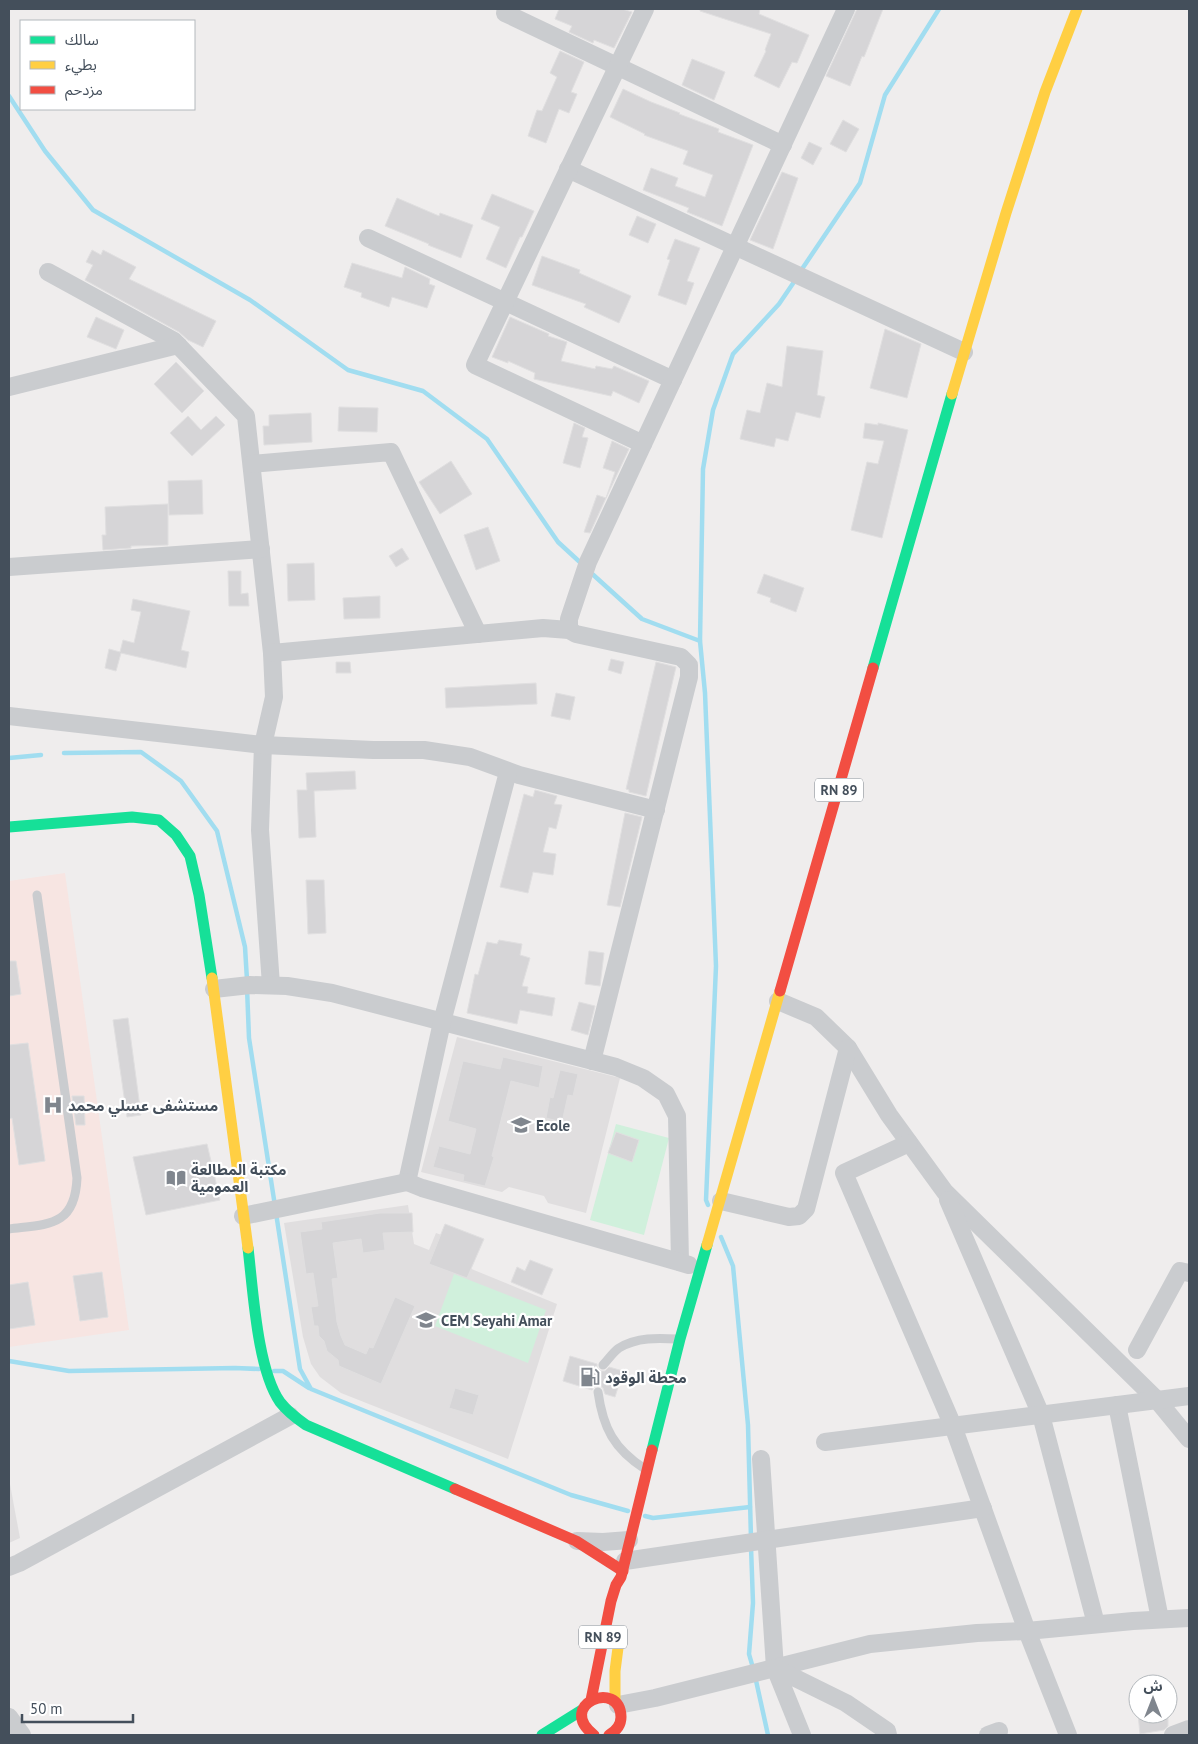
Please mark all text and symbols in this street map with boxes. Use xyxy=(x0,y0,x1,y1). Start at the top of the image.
legend xyxy=(20,20,195,110)
text: سالك xyxy=(65,30,99,49)
text: بطيء xyxy=(65,55,97,76)
text: مزدحم xyxy=(65,80,103,101)
road number: RN 89 xyxy=(815,778,863,802)
hospital icon: مستشفى عسلي محمد xyxy=(42,1094,64,1116)
place label: مستشفى عسلي محمد xyxy=(68,1096,218,1117)
school or university icon: Ecole xyxy=(510,1114,532,1136)
place label: Ecole xyxy=(536,1116,571,1135)
place label: مكتبة المطالعة العمومية xyxy=(191,1160,287,1196)
library icon: مكتبة المطالعة العمومية xyxy=(165,1167,187,1189)
school or university icon: CEM Seyahi Amar xyxy=(415,1309,437,1331)
place label: CEM Seyahi Amar xyxy=(441,1311,553,1330)
fuel station icon: محطة الوقود xyxy=(579,1366,601,1388)
place label: محطة الوقود xyxy=(605,1368,687,1387)
road number: RN 89 xyxy=(579,1625,627,1648)
north arrow xyxy=(1128,1674,1178,1724)
text: ش xyxy=(1143,1677,1163,1695)
scale bar xyxy=(22,1692,134,1724)
text: 50 m xyxy=(30,1699,63,1718)

